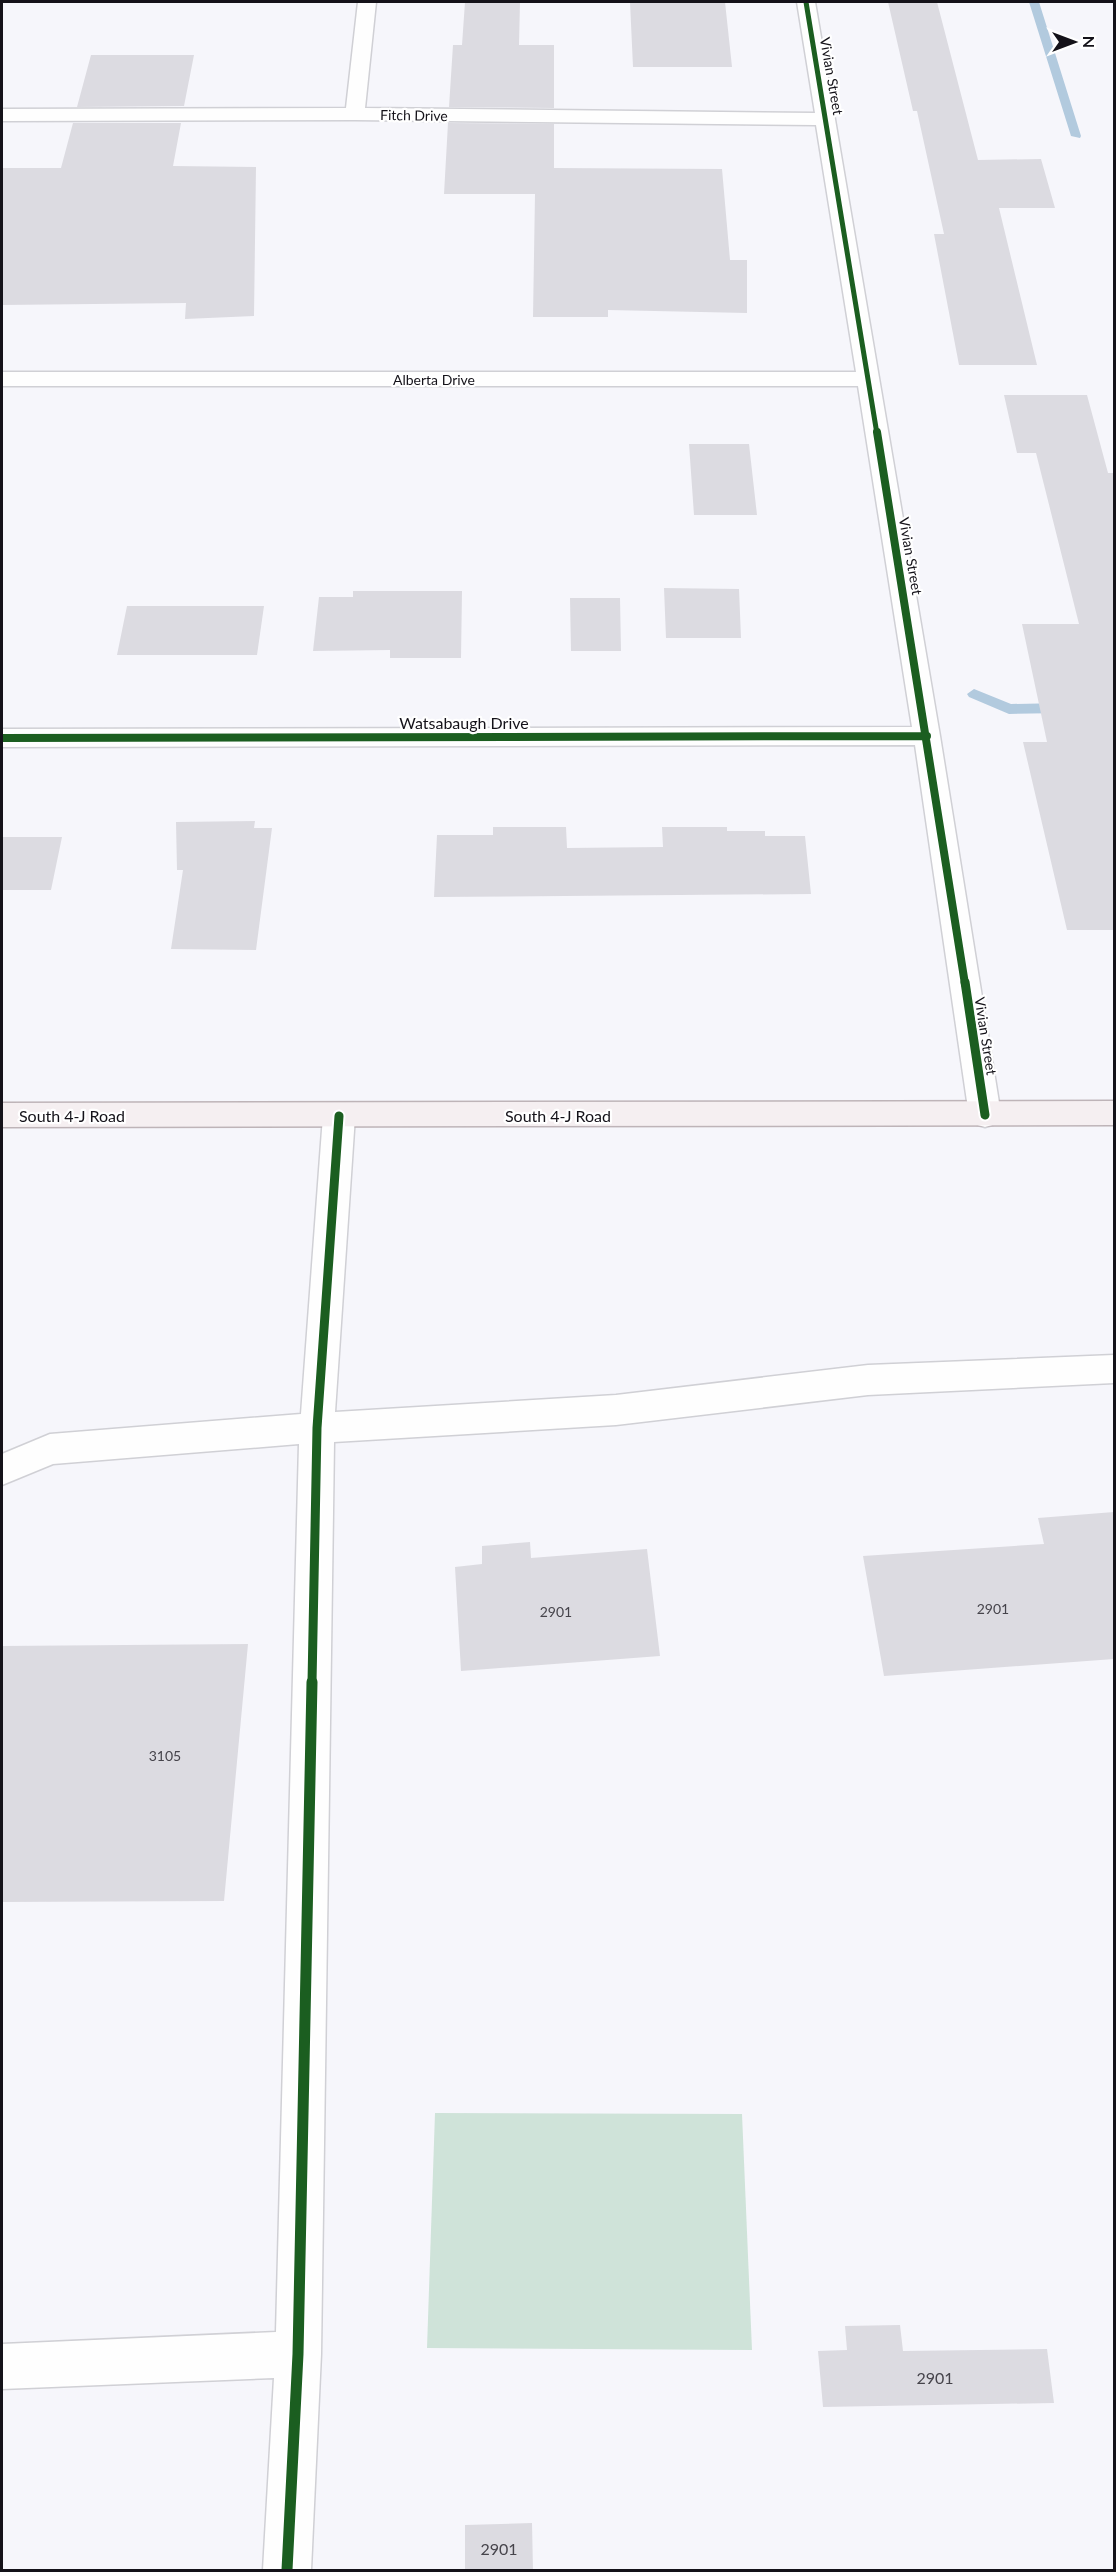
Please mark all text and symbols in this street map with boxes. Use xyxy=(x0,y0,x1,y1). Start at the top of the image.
north arrow xyxy=(1044,12,1104,72)
street label: Vivian Street xyxy=(817,36,847,116)
text: N xyxy=(1080,36,1099,48)
street label: Fitch Drive xyxy=(380,106,448,124)
street label: Alberta Drive xyxy=(393,371,475,388)
street label: Vivian Street xyxy=(896,516,926,596)
street label: Watsabaugh Drive xyxy=(399,713,529,732)
street label: Vivian Street xyxy=(971,996,1001,1076)
street label: South 4-J Road xyxy=(19,1106,125,1125)
street label: South 4-J Road xyxy=(505,1106,611,1125)
house number: 2901 xyxy=(977,1600,1009,1617)
house number: 2901 xyxy=(540,1603,572,1620)
house number: 3105 xyxy=(149,1747,181,1764)
house number: 2901 xyxy=(916,2368,954,2387)
house number: 2901 xyxy=(480,2539,518,2558)

